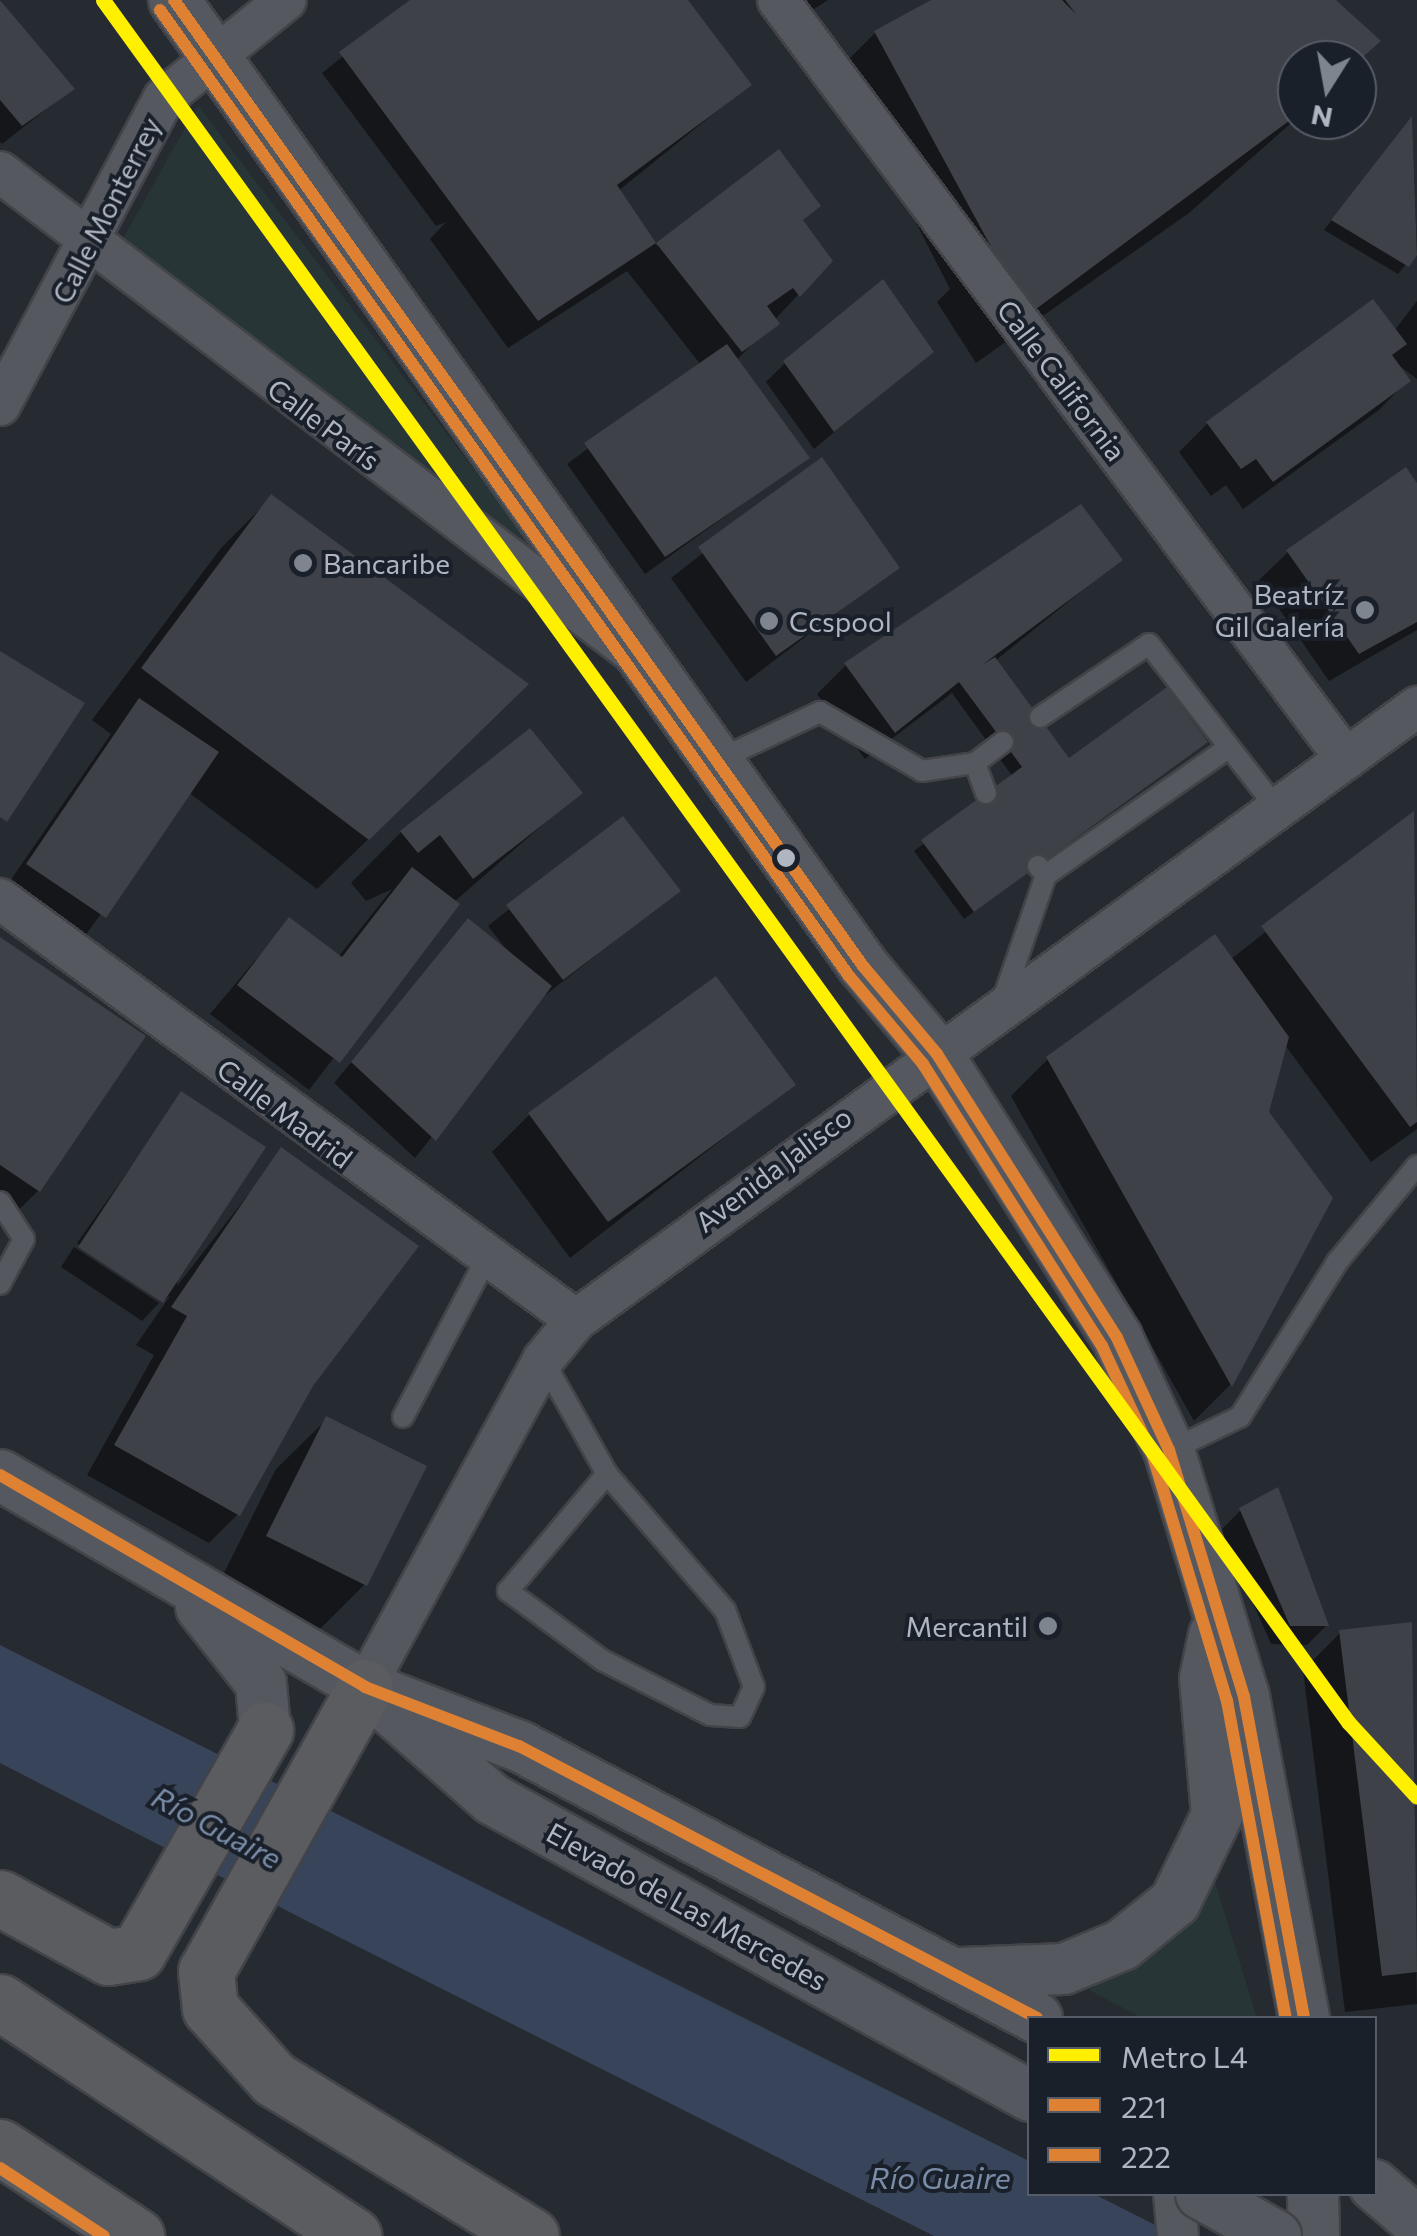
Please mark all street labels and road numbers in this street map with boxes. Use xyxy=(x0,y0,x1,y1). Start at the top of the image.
street label: Calle Monterrey xyxy=(45,111,167,309)
street label: Calle California xyxy=(991,293,1133,467)
street label: Calle París xyxy=(261,371,387,477)
street label: Calle Madrid xyxy=(211,1051,359,1175)
street label: Avenida Jalisco xyxy=(688,1099,858,1239)
street label: Elevado de Las Mercedes xyxy=(541,1815,833,1997)

